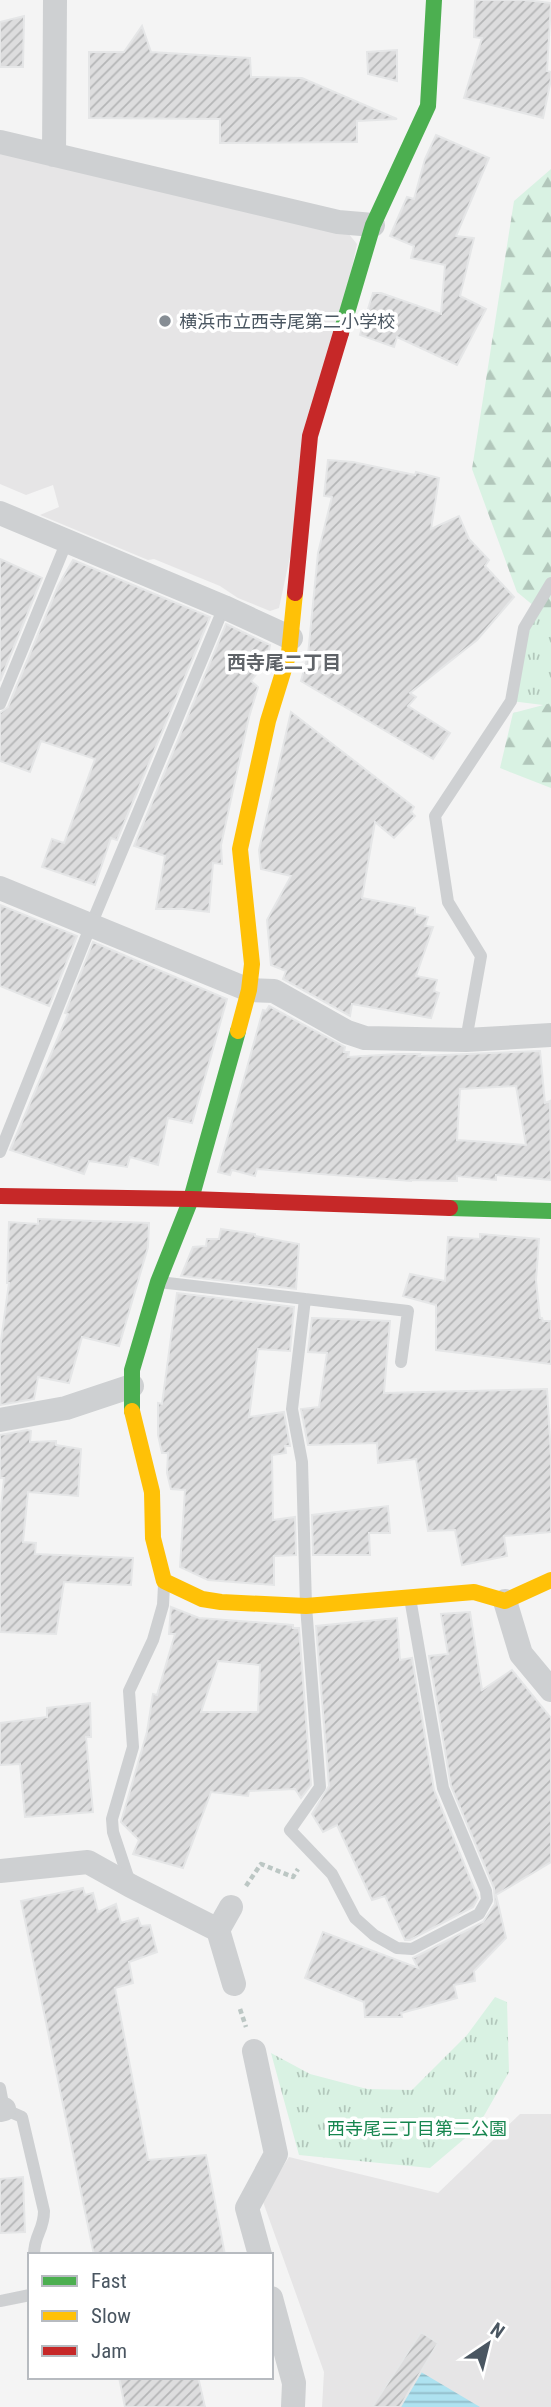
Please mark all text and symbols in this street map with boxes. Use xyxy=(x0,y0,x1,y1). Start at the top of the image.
place label: 横浜市立西寺尾第二小学校 xyxy=(179,311,395,332)
marker: 横浜市立西寺尾第二小学校 xyxy=(157,313,173,329)
district label: 西寺尾二丁目 xyxy=(227,651,341,674)
park label: 西寺尾三丁目第二公園 xyxy=(327,2118,507,2139)
legend xyxy=(28,2253,273,2379)
text: Fast xyxy=(91,2269,127,2293)
text: Slow xyxy=(91,2304,131,2328)
north arrow xyxy=(453,2309,523,2379)
text: N xyxy=(486,2318,509,2343)
text: Jam xyxy=(91,2339,127,2363)

